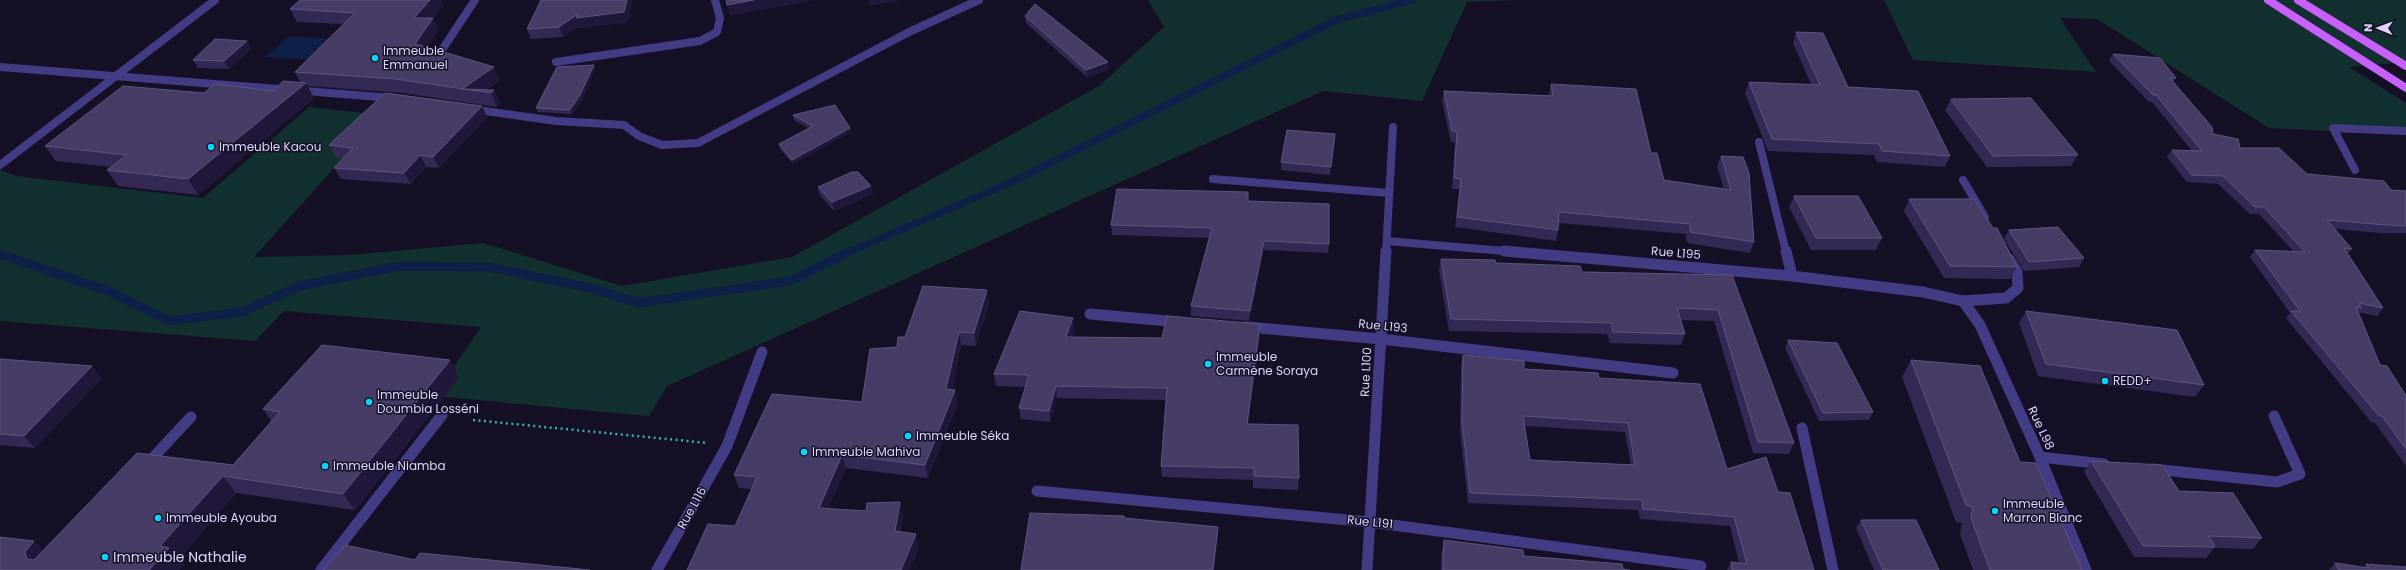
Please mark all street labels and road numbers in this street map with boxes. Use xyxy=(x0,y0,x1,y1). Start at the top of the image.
street label: Rue L195 xyxy=(1651,242,1702,263)
street label: Rue L193 xyxy=(1358,314,1408,337)
street label: Rue L100 xyxy=(1356,347,1375,397)
street label: Rue L98 xyxy=(2024,403,2059,452)
street label: Rue L116 xyxy=(673,483,710,532)
street label: Rue L191 xyxy=(1346,511,1394,532)

